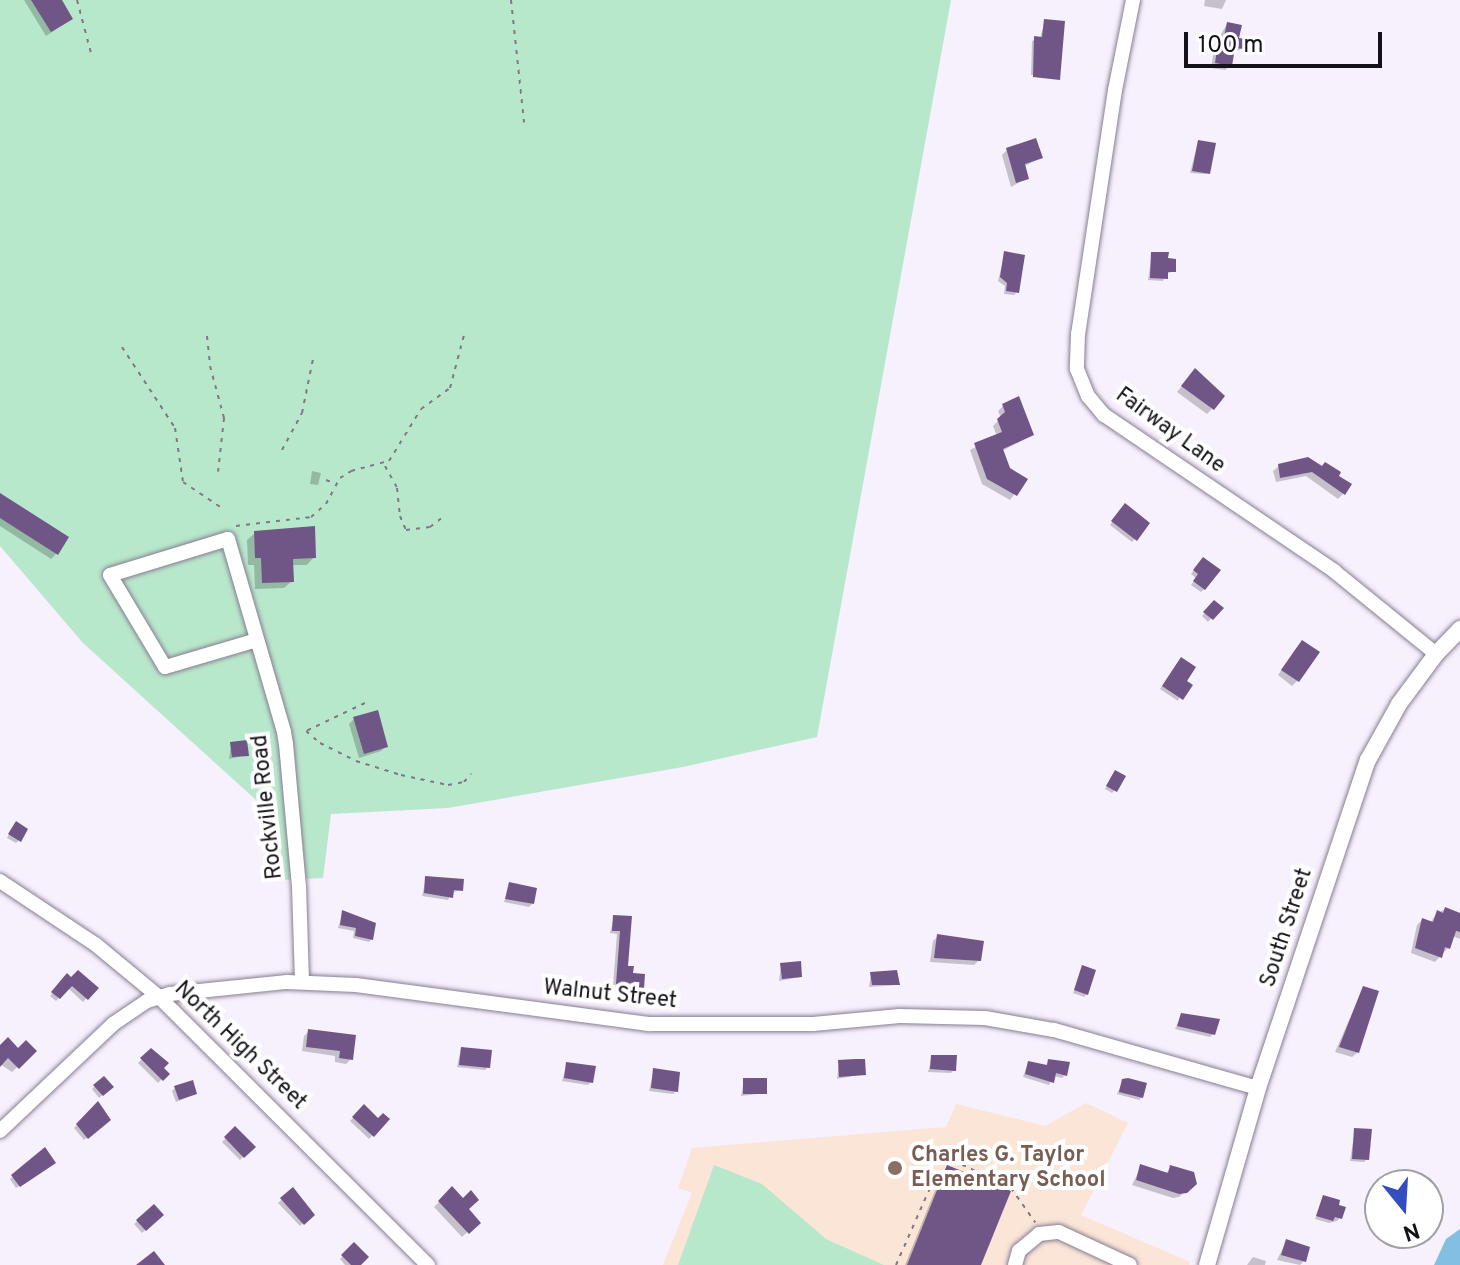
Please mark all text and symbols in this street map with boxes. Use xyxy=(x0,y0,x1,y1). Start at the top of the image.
scale bar xyxy=(1188,16,1386,66)
text: 100 m xyxy=(1198,31,1264,61)
street label: Fairway Lane xyxy=(1110,382,1230,480)
street label: Rockville Road xyxy=(247,733,289,881)
street label: South Street xyxy=(1255,865,1319,991)
street label: Walnut Street xyxy=(542,975,678,1015)
street label: North High Street xyxy=(168,976,312,1116)
place label: Charles G. Taylor Elementary School xyxy=(911,1142,1106,1194)
marker: Charles G. Taylor Elementary School xyxy=(886,1159,904,1177)
north arrow xyxy=(1364,1169,1444,1249)
text: N xyxy=(1399,1215,1423,1246)

